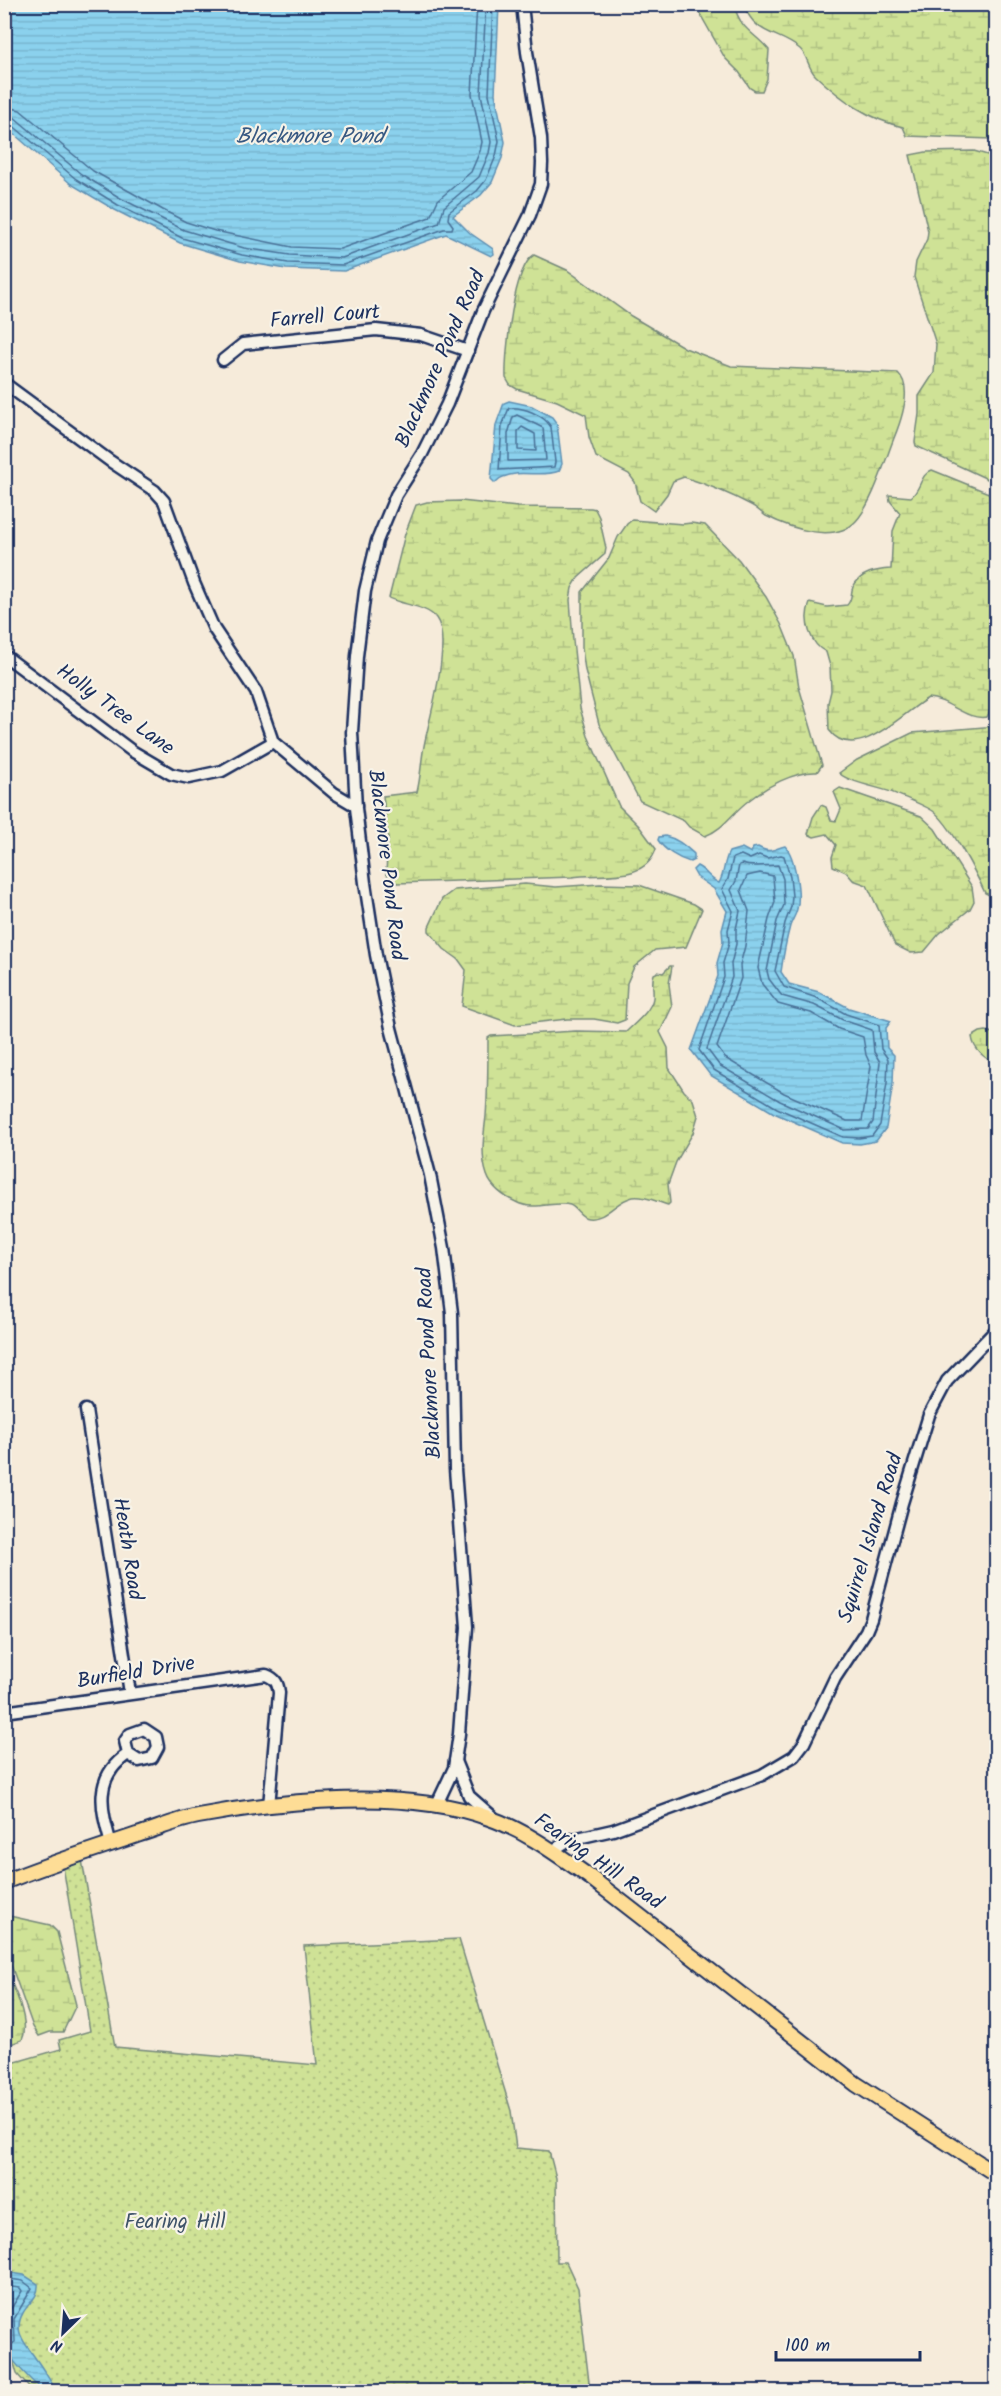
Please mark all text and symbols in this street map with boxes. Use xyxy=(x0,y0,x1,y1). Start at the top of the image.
water label: Blackmore Pond xyxy=(236,120,389,155)
street label: Blackmore Pond Road xyxy=(387,264,495,453)
street label: Farrell Court xyxy=(269,296,382,338)
street label: Holly Tree Lane xyxy=(49,656,182,765)
street label: Blackmore Pond Road xyxy=(358,768,414,963)
street label: Blackmore Pond Road xyxy=(408,1266,451,1460)
street label: Squirrel Island Road xyxy=(830,1449,913,1627)
street label: Heath Road xyxy=(103,1495,151,1603)
street label: Burfield Drive xyxy=(75,1647,198,1699)
street label: Fearing Hill Road xyxy=(526,1805,670,1919)
park label: Fearing Hill xyxy=(124,2206,226,2239)
north arrow xyxy=(33,2303,93,2363)
scale bar xyxy=(776,2324,920,2362)
text: N xyxy=(47,2332,67,2359)
text: 100 m xyxy=(785,2332,830,2361)

